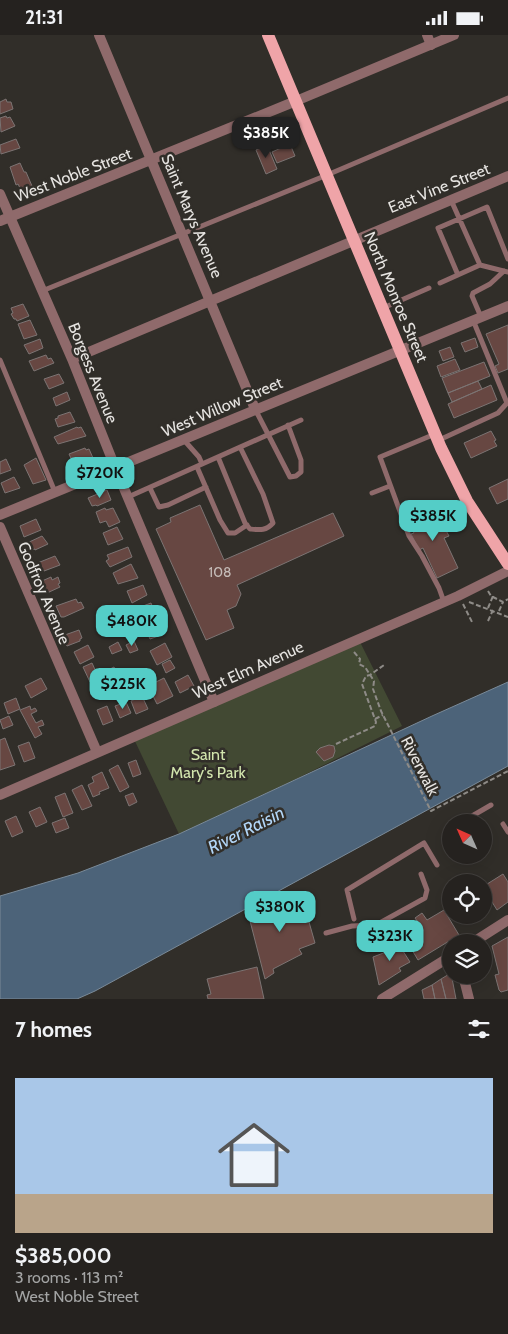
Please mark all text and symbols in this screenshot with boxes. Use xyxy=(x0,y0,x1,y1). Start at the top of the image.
text: 21:31 xyxy=(25,6,64,29)
pin: $385K xyxy=(231,117,301,159)
text: $385K xyxy=(243,123,289,142)
street label: West Noble Street xyxy=(12,144,135,206)
street label: Saint Marys Avenue xyxy=(157,151,227,281)
street label: East Vine Street xyxy=(385,159,493,217)
street label: North Monroe Street xyxy=(360,229,432,366)
street label: Borgess Avenue xyxy=(64,320,122,426)
street label: West Willow Street xyxy=(159,373,286,441)
pin: $720K xyxy=(65,457,135,499)
text: $720K xyxy=(76,463,124,482)
pin: $385K xyxy=(398,499,468,542)
text: $385K xyxy=(410,506,456,525)
street label: Godfroy Avenue xyxy=(14,539,74,647)
house number: 108 xyxy=(209,563,231,581)
pin: $480K xyxy=(97,605,167,647)
text: $480K xyxy=(107,611,157,630)
street label: West Elm Avenue xyxy=(190,637,306,703)
pin: $225K xyxy=(88,667,158,710)
text: $225K xyxy=(101,674,145,693)
street label: Riverwalk xyxy=(397,733,443,800)
park label: Saint Mary's Park xyxy=(170,745,246,782)
water label: River Raisin xyxy=(204,801,288,859)
north arrow xyxy=(442,814,492,864)
map controls xyxy=(442,814,492,984)
button: locate xyxy=(442,874,492,924)
pin: $380K xyxy=(245,891,315,933)
text: $380K xyxy=(256,897,304,916)
pin: $323K xyxy=(355,919,425,962)
text: $323K xyxy=(367,926,413,945)
button: layers xyxy=(442,934,492,984)
icon: filters xyxy=(465,1015,493,1043)
text: 7 homes xyxy=(15,1017,92,1042)
icon: home xyxy=(209,1110,299,1200)
text: $385,000 xyxy=(15,1243,112,1268)
text: 3 rooms · 113 m² xyxy=(15,1268,123,1287)
text: West Noble Street xyxy=(15,1287,139,1306)

